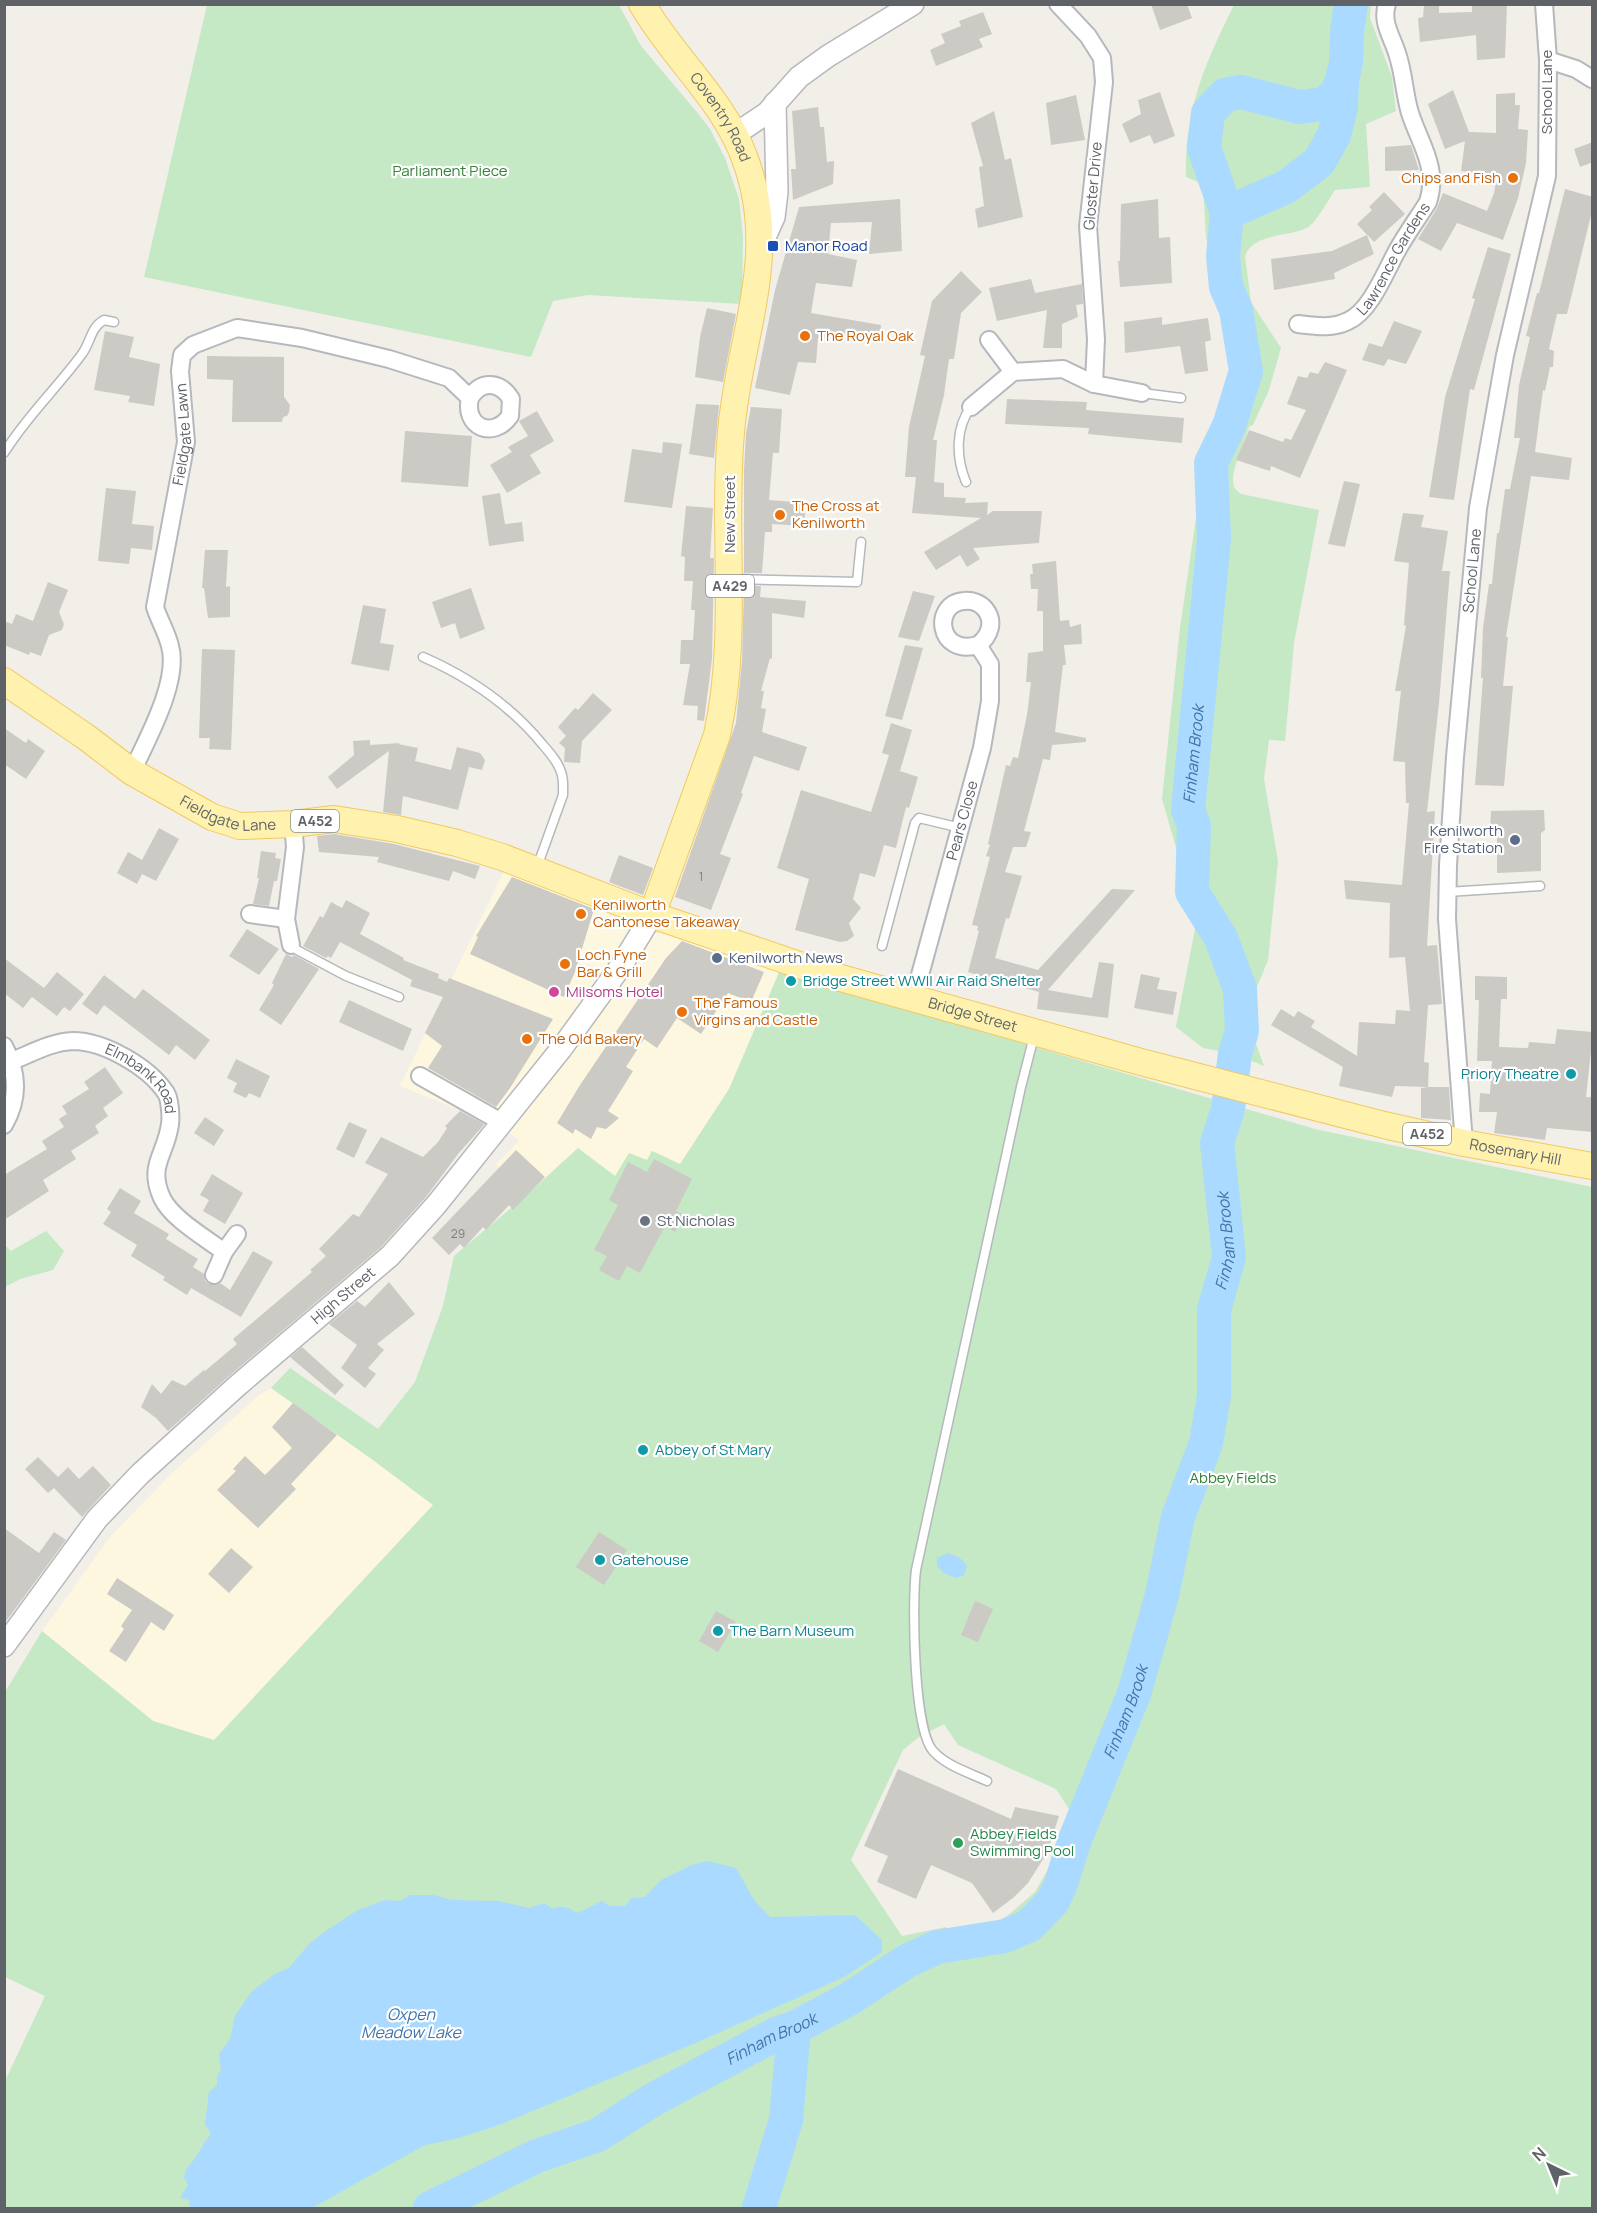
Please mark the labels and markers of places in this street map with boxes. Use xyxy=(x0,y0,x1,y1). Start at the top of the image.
place label: Chips and Fish xyxy=(1401,167,1501,188)
marker: Chips and Fish xyxy=(1506,171,1520,185)
place label: Manor Road xyxy=(785,235,868,256)
marker: Manor Road xyxy=(766,239,780,253)
place label: The Royal Oak xyxy=(817,325,914,346)
marker: The Royal Oak xyxy=(798,329,812,343)
place label: The Cross at Kenilworth xyxy=(792,495,880,533)
marker: The Cross at Kenilworth xyxy=(773,508,787,522)
place label: Kenilworth Fire Station xyxy=(1424,820,1503,858)
marker: Kenilworth Fire Station xyxy=(1508,833,1522,847)
place label: Kenilworth Cantonese Takeaway xyxy=(593,894,740,932)
marker: Kenilworth Cantonese Takeaway xyxy=(574,907,588,921)
place label: Loch Fyne Bar & Grill xyxy=(577,944,647,982)
place label: Kenilworth News xyxy=(729,947,843,968)
marker: Kenilworth News xyxy=(710,951,724,965)
marker: Loch Fyne Bar & Grill xyxy=(558,957,572,971)
place label: Bridge Street WWII Air Raid Shelter xyxy=(803,970,1041,991)
marker: Bridge Street WWII Air Raid Shelter xyxy=(784,974,798,988)
place label: Milsoms Hotel xyxy=(566,981,663,1002)
marker: Milsoms Hotel xyxy=(547,985,561,999)
place label: The Famous Virgins and Castle xyxy=(694,992,818,1030)
marker: The Famous Virgins and Castle xyxy=(675,1005,689,1019)
place label: The Old Bakery xyxy=(539,1028,642,1049)
marker: The Old Bakery xyxy=(520,1032,534,1046)
place label: Priory Theatre xyxy=(1461,1063,1559,1084)
marker: Priory Theatre xyxy=(1564,1067,1578,1081)
place label: St Nicholas xyxy=(657,1210,735,1231)
marker: St Nicholas xyxy=(638,1214,652,1228)
place label: Abbey of St Mary xyxy=(655,1439,771,1460)
marker: Abbey of St Mary xyxy=(636,1443,650,1457)
place label: Gatehouse xyxy=(612,1549,689,1570)
marker: Gatehouse xyxy=(593,1553,607,1567)
place label: The Barn Museum xyxy=(730,1620,854,1641)
marker: The Barn Museum xyxy=(711,1624,725,1638)
place label: Abbey Fields Swimming Pool xyxy=(970,1823,1074,1861)
marker: Abbey Fields Swimming Pool xyxy=(951,1836,965,1850)

